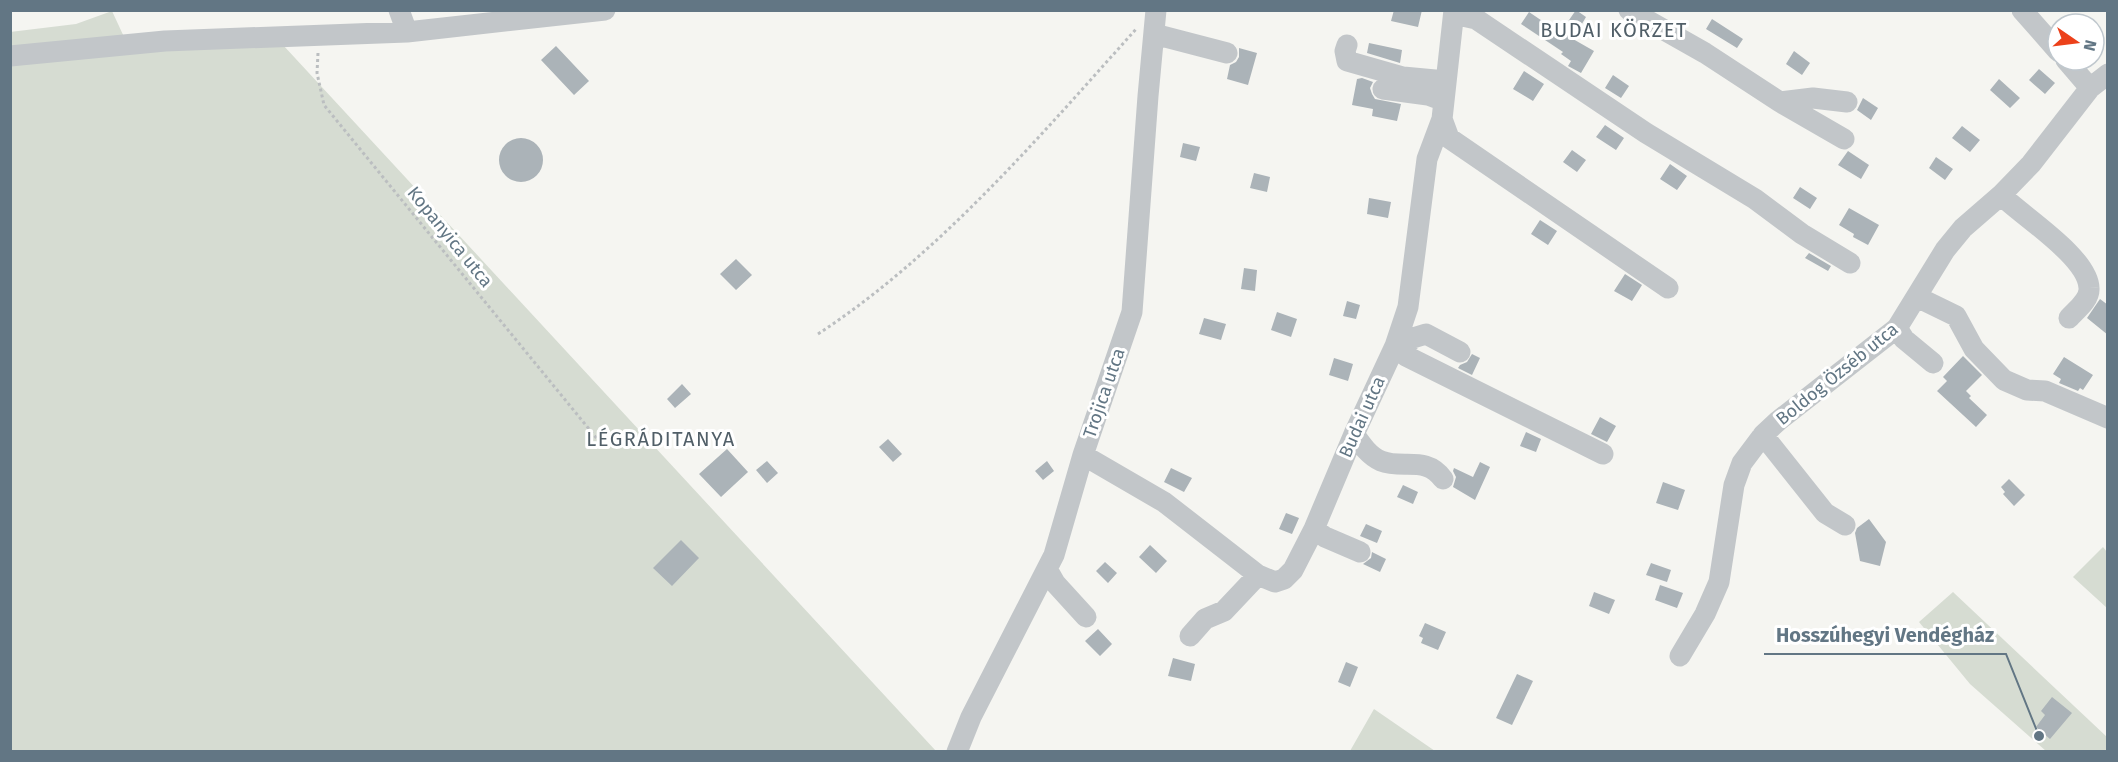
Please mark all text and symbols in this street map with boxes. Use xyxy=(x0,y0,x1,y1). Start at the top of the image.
north arrow xyxy=(2046,12,2106,72)
district label: BUDAI KÖRZET xyxy=(1540,18,1688,42)
text: N xyxy=(2080,38,2101,53)
street label: Kopanyica utca xyxy=(403,182,497,292)
street label: Boldog Özséb utca xyxy=(1772,318,1902,430)
street label: Trojica utca xyxy=(1078,345,1130,441)
street label: Budai utca xyxy=(1334,373,1390,461)
district label: LÉGRÁDITANYA xyxy=(586,427,736,451)
callout: Hosszúhegyi Vendégház xyxy=(1764,616,2006,654)
text: Hosszúhegyi Vendégház xyxy=(1776,623,1994,647)

